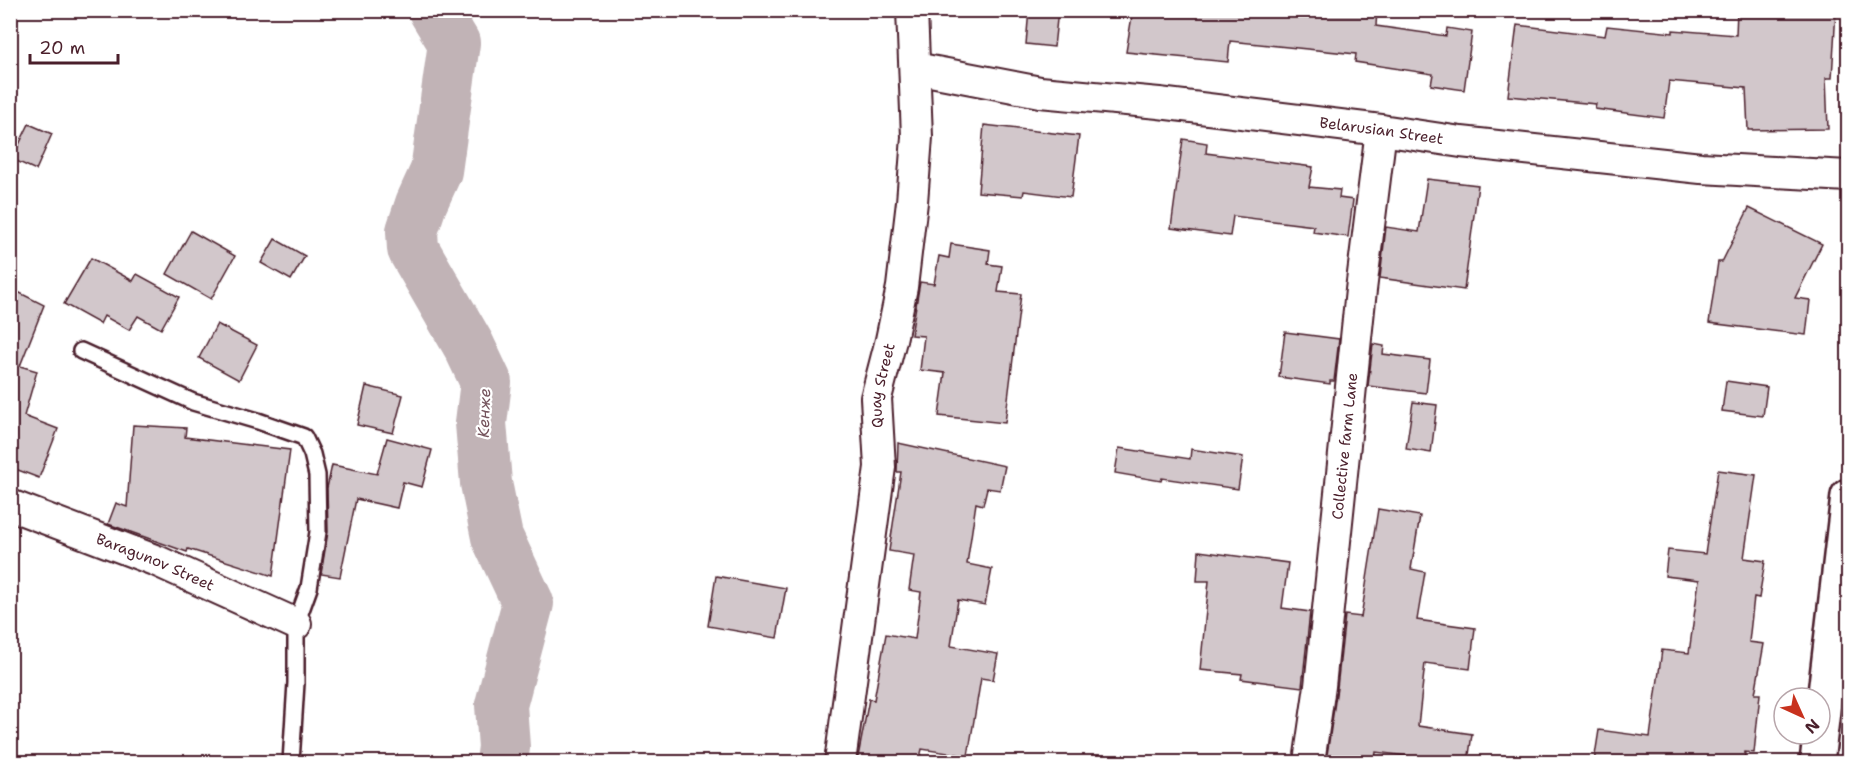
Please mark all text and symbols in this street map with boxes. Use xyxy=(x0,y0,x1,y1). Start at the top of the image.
scale bar xyxy=(30,27,118,65)
text: 20 m xyxy=(39,36,85,60)
street label: Belarusian Street xyxy=(1318,113,1445,149)
street label: Quay Street xyxy=(866,341,900,429)
street label: Collective farm Lane xyxy=(1327,372,1362,521)
water label: Кенже xyxy=(473,388,495,438)
street label: Baragunov Street xyxy=(93,529,217,596)
north arrow xyxy=(1772,686,1832,746)
text: N xyxy=(1800,714,1824,738)

